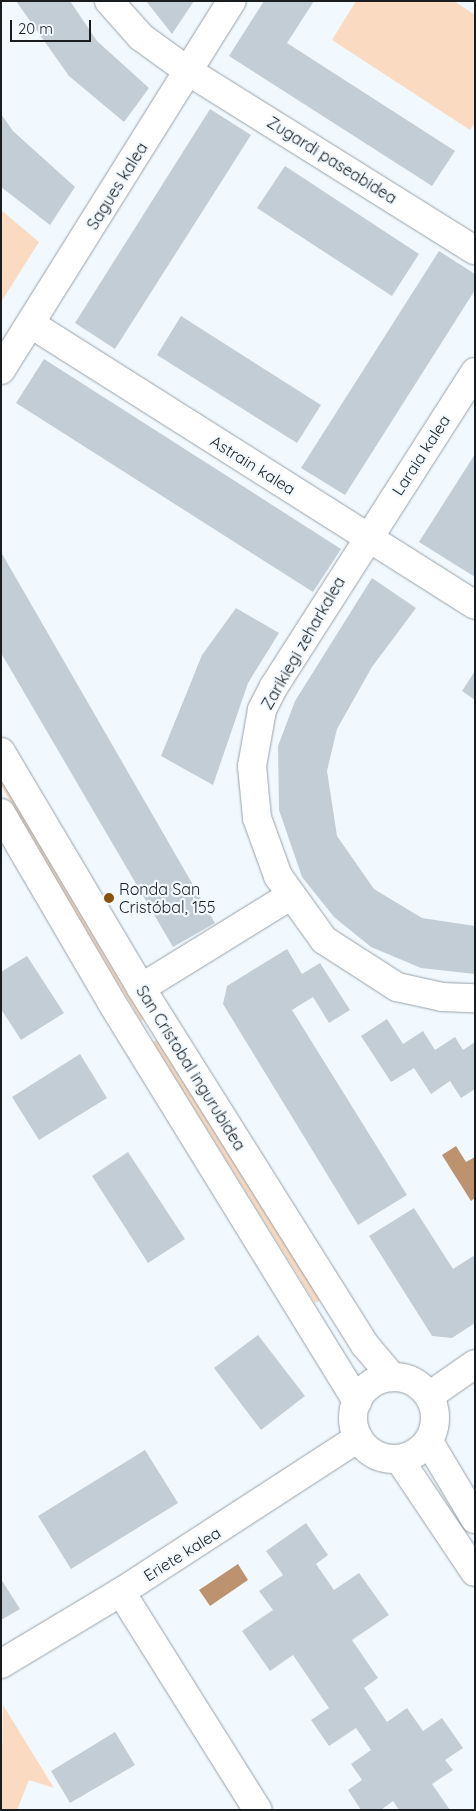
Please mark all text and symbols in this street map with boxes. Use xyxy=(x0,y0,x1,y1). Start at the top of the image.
scale bar xyxy=(12,10,94,42)
text: 20 m xyxy=(18,19,53,38)
street label: Zugardi paseabidea xyxy=(264,112,400,208)
street label: Sagues kalea xyxy=(83,139,151,233)
street label: Laraia kalea xyxy=(388,411,454,499)
street label: Astrain kalea xyxy=(207,431,299,499)
street label: Zarikiegi zeharkalea xyxy=(257,573,349,713)
place label: Ronda San Cristóbal, 155 xyxy=(119,879,216,917)
marker: Ronda San Cristóbal, 155 xyxy=(103,892,115,904)
street label: San Cristobal ingurubidea xyxy=(132,982,250,1154)
street label: Eriete kalea xyxy=(140,1523,224,1585)

